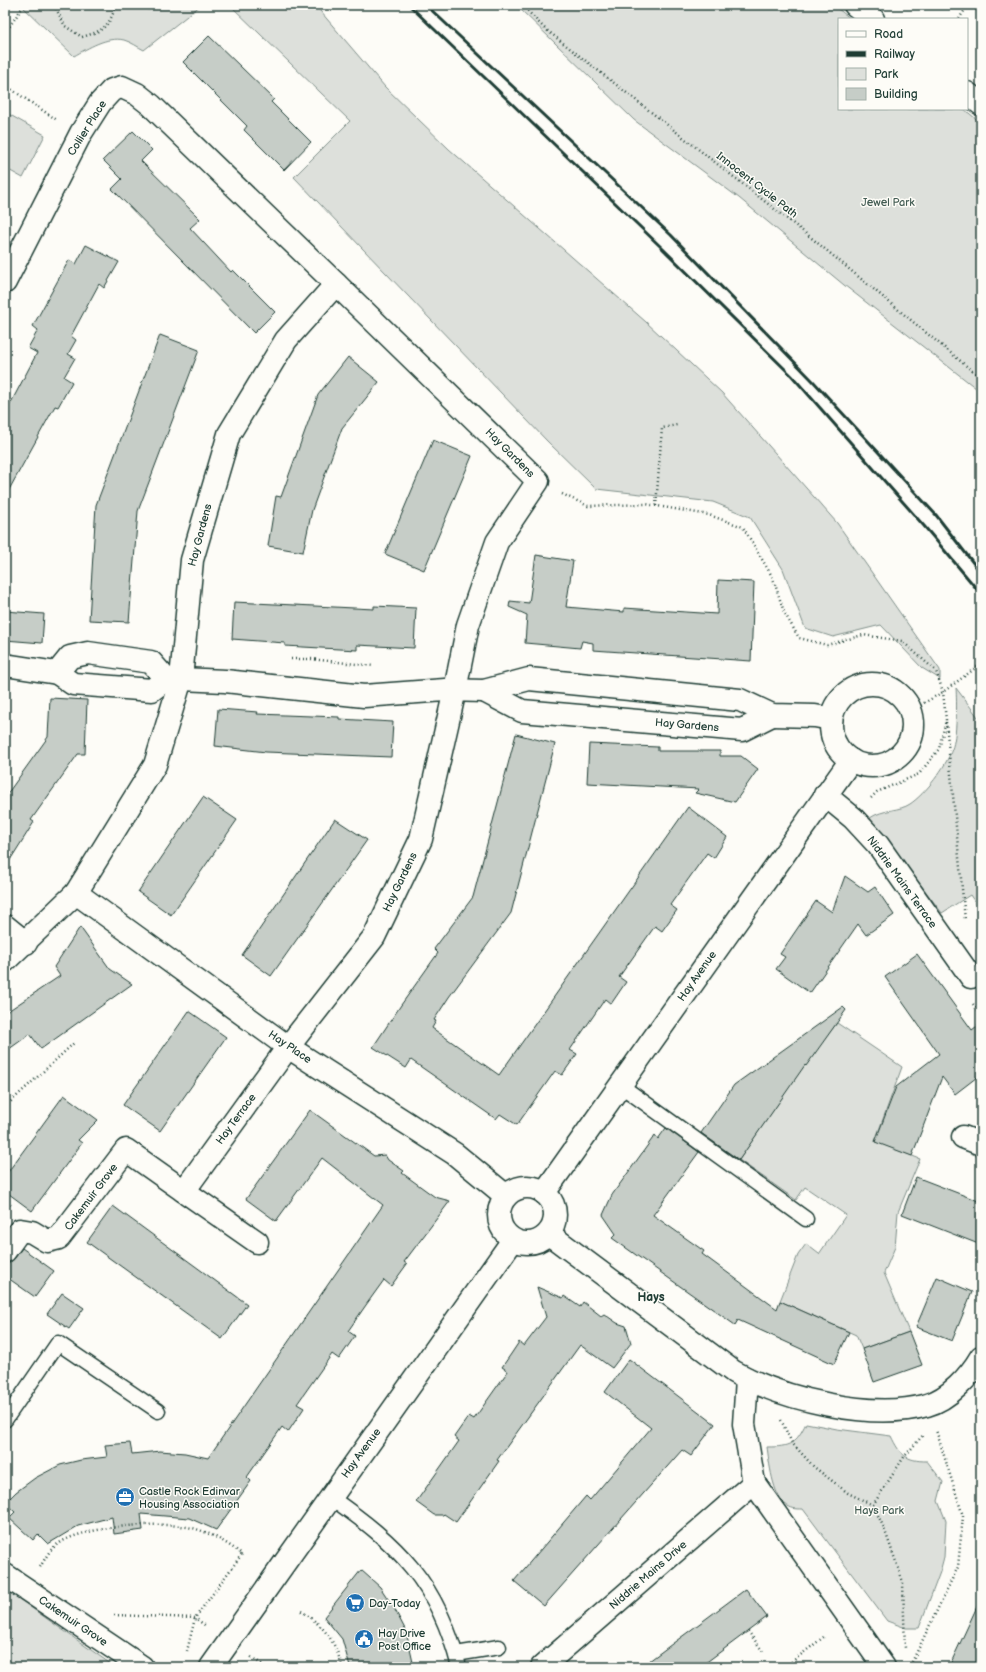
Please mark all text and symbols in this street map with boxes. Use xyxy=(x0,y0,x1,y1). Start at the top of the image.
legend xyxy=(838,18,968,110)
text: Road xyxy=(874,27,903,42)
text: Railway xyxy=(874,47,916,62)
text: Park xyxy=(874,67,898,82)
text: Building xyxy=(874,87,918,102)
street label: Collier Place xyxy=(65,97,109,158)
street label: Innocent Cycle Path xyxy=(714,149,800,221)
park label: Jewel Park xyxy=(861,196,915,209)
street label: Hay Gardens xyxy=(483,426,538,481)
street label: Hay Gardens xyxy=(185,502,215,568)
street label: Hay Gardens xyxy=(654,716,720,734)
street label: Niddrie Mains Terrace xyxy=(864,834,940,931)
street label: Hay Gardens xyxy=(380,850,420,914)
street label: Hay Avenue xyxy=(675,948,719,1004)
street label: Hay Place xyxy=(266,1028,315,1066)
street label: Hay Terrace xyxy=(213,1091,259,1147)
street label: Cakemuir Grove xyxy=(62,1161,121,1233)
district label: Hays xyxy=(637,1290,665,1305)
street label: Hay Avenue xyxy=(339,1425,384,1480)
place label: Castle Rock Edinvar Housing Association xyxy=(139,1485,241,1511)
office icon: Castle Rock Edinvar Housing Association xyxy=(114,1486,136,1508)
park label: Hays Park xyxy=(854,1504,904,1517)
street label: Niddrie Mains Drive xyxy=(607,1538,690,1612)
supermarket icon: Day-Today xyxy=(344,1592,366,1614)
street label: Cakemuir Grove xyxy=(36,1593,110,1649)
place label: Day-Today xyxy=(369,1597,420,1610)
place label: Hay Drive Post Office xyxy=(378,1627,432,1653)
public building icon: Hay Drive Post Office xyxy=(353,1628,375,1650)

